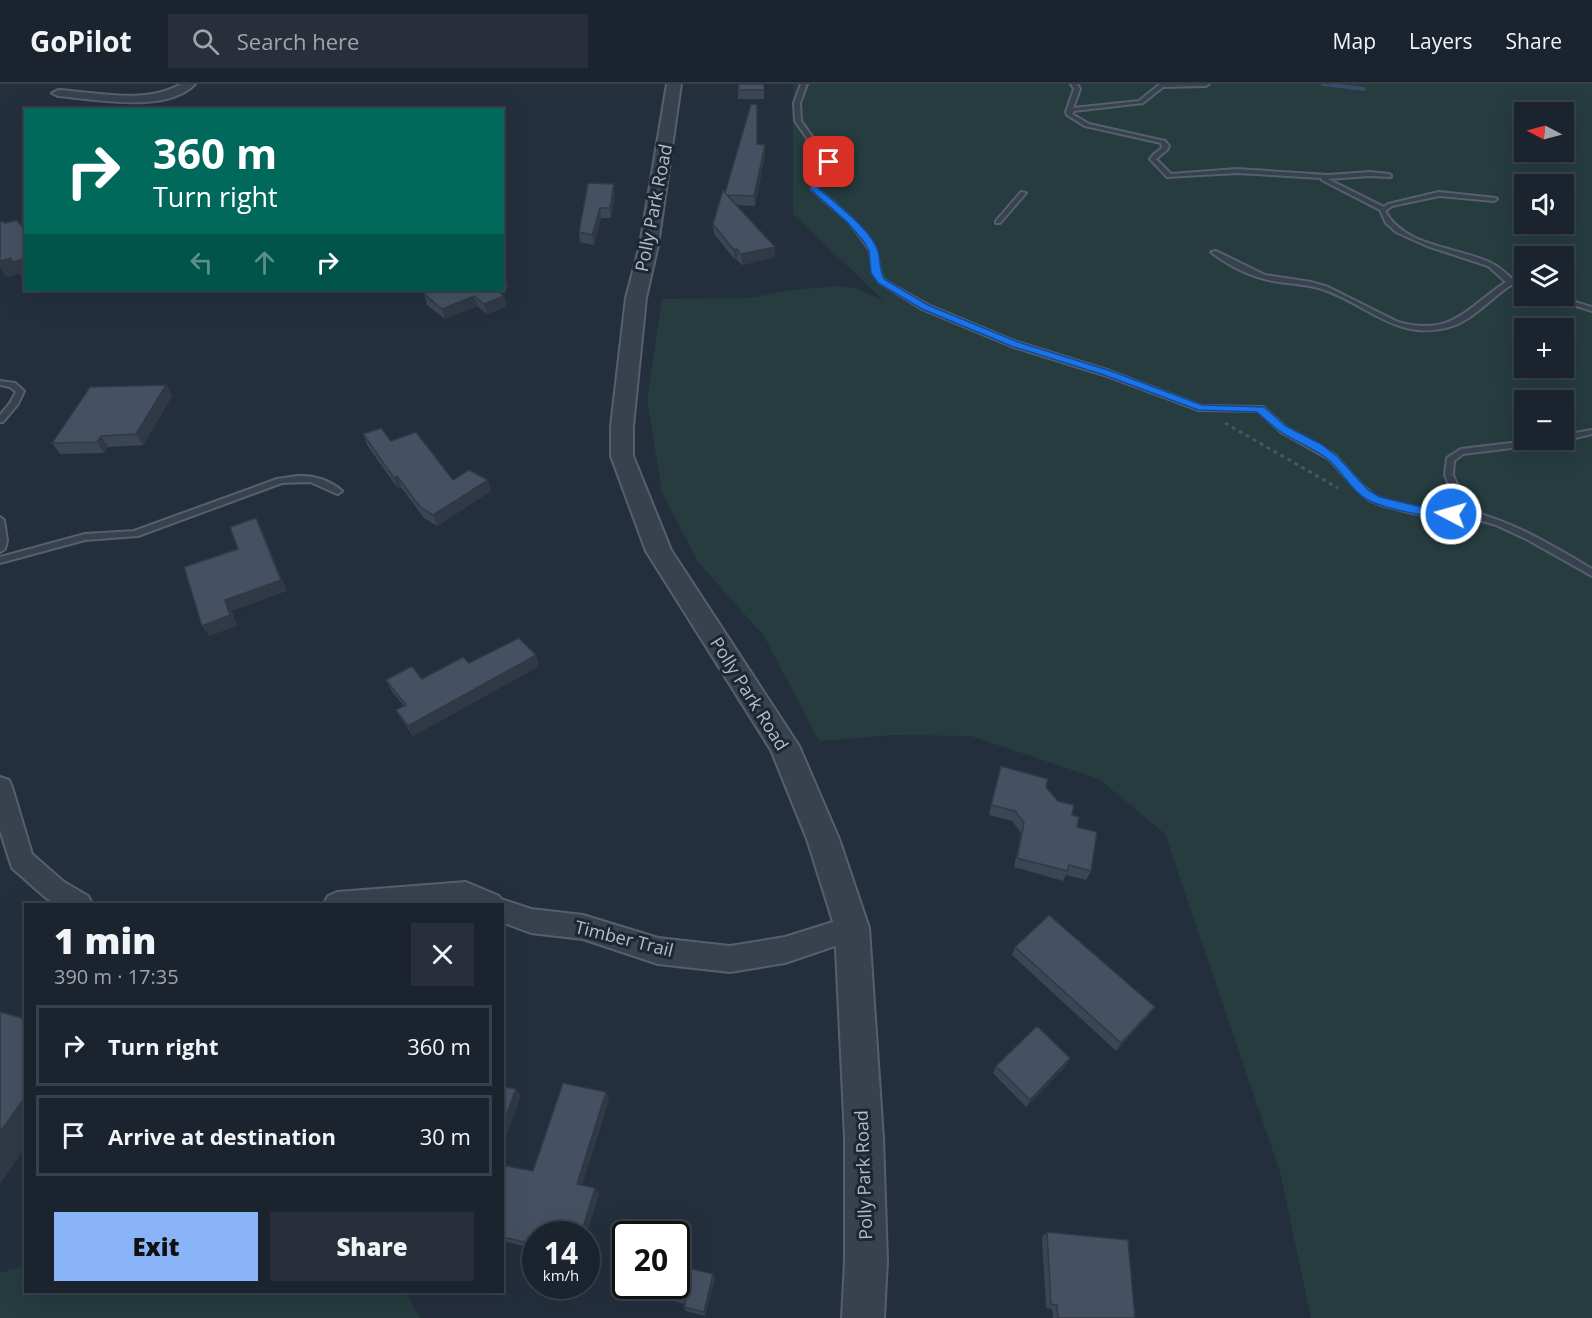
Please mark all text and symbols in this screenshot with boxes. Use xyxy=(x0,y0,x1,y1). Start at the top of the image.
search box xyxy=(168,14,588,68)
text: GoPilot xyxy=(30,22,132,60)
icon: search xyxy=(189,25,222,58)
text: Search here xyxy=(237,26,359,56)
text: Map xyxy=(1333,27,1376,55)
text: Layers xyxy=(1409,27,1473,55)
text: Share xyxy=(1506,27,1562,55)
north arrow xyxy=(1514,102,1574,162)
map controls xyxy=(1514,102,1574,450)
text: 360 m xyxy=(153,124,277,181)
icon: right xyxy=(54,132,132,210)
pin xyxy=(803,136,854,187)
street label: Polly Park Road xyxy=(629,142,677,274)
icon: arrive xyxy=(812,145,845,178)
button: sound xyxy=(1514,174,1574,234)
text: Turn right xyxy=(153,178,278,215)
icon: left xyxy=(185,246,218,279)
icon: ahead xyxy=(248,246,281,279)
icon: right xyxy=(311,246,344,279)
button: layers xyxy=(1514,246,1574,306)
button: + xyxy=(1514,318,1574,378)
button: − xyxy=(1514,390,1574,450)
position arrow xyxy=(1419,482,1483,546)
street label: Polly Park Road xyxy=(705,632,794,755)
street label: Timber Trail xyxy=(573,914,676,962)
text: 1 min xyxy=(54,916,156,965)
button: close xyxy=(411,923,474,986)
text: 390 m · 17:35 xyxy=(54,963,179,990)
icon: right xyxy=(57,1029,90,1062)
text: Turn right xyxy=(108,1031,219,1061)
text: 360 m xyxy=(407,1031,471,1061)
street label: Polly Park Road xyxy=(849,1110,877,1240)
icon: arrive xyxy=(57,1119,90,1152)
text: Arrive at destination xyxy=(108,1121,336,1151)
text: 30 m xyxy=(420,1121,471,1151)
button: Exit xyxy=(54,1212,258,1281)
button: Share xyxy=(270,1212,474,1281)
speed limit sign: 20 xyxy=(612,1221,690,1299)
text: 14 xyxy=(544,1232,578,1273)
text: km/h xyxy=(543,1265,579,1285)

